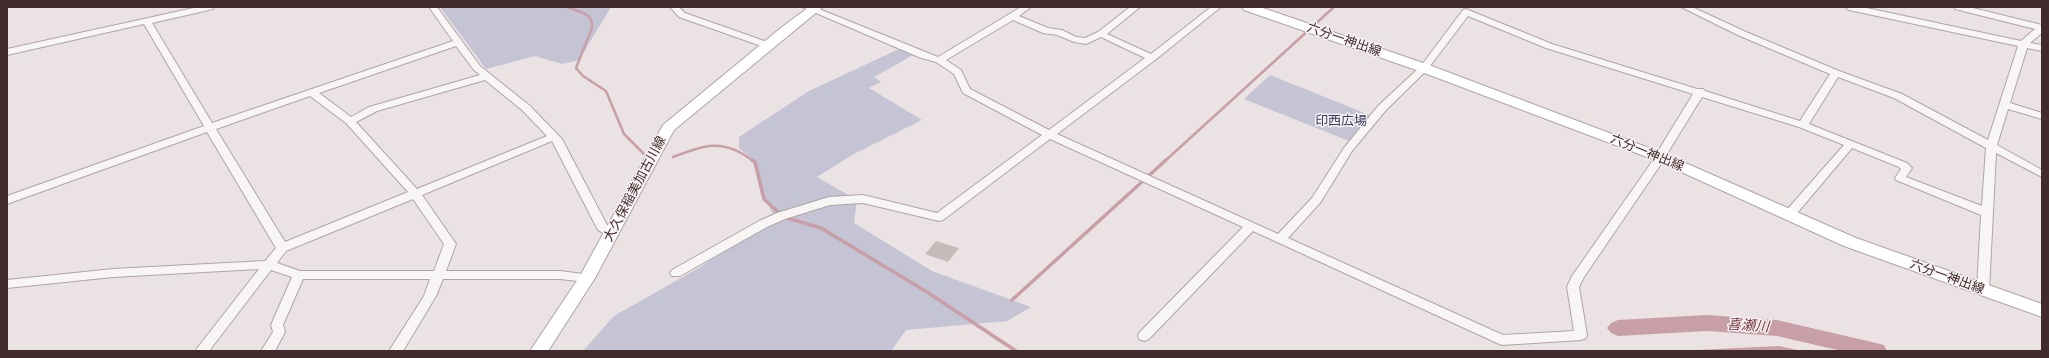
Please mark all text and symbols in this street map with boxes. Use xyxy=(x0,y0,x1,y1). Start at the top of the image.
street label: 六分一神出線 xyxy=(1305,20,1383,60)
park label: 印西広場 xyxy=(1315,113,1367,129)
street label: 六分一神出線 xyxy=(1608,131,1686,175)
street label: 大久保稲美加古川線 xyxy=(601,134,669,244)
street label: 六分一神出線 xyxy=(1908,256,1986,298)
water label: 喜瀬川 xyxy=(1726,316,1770,336)

